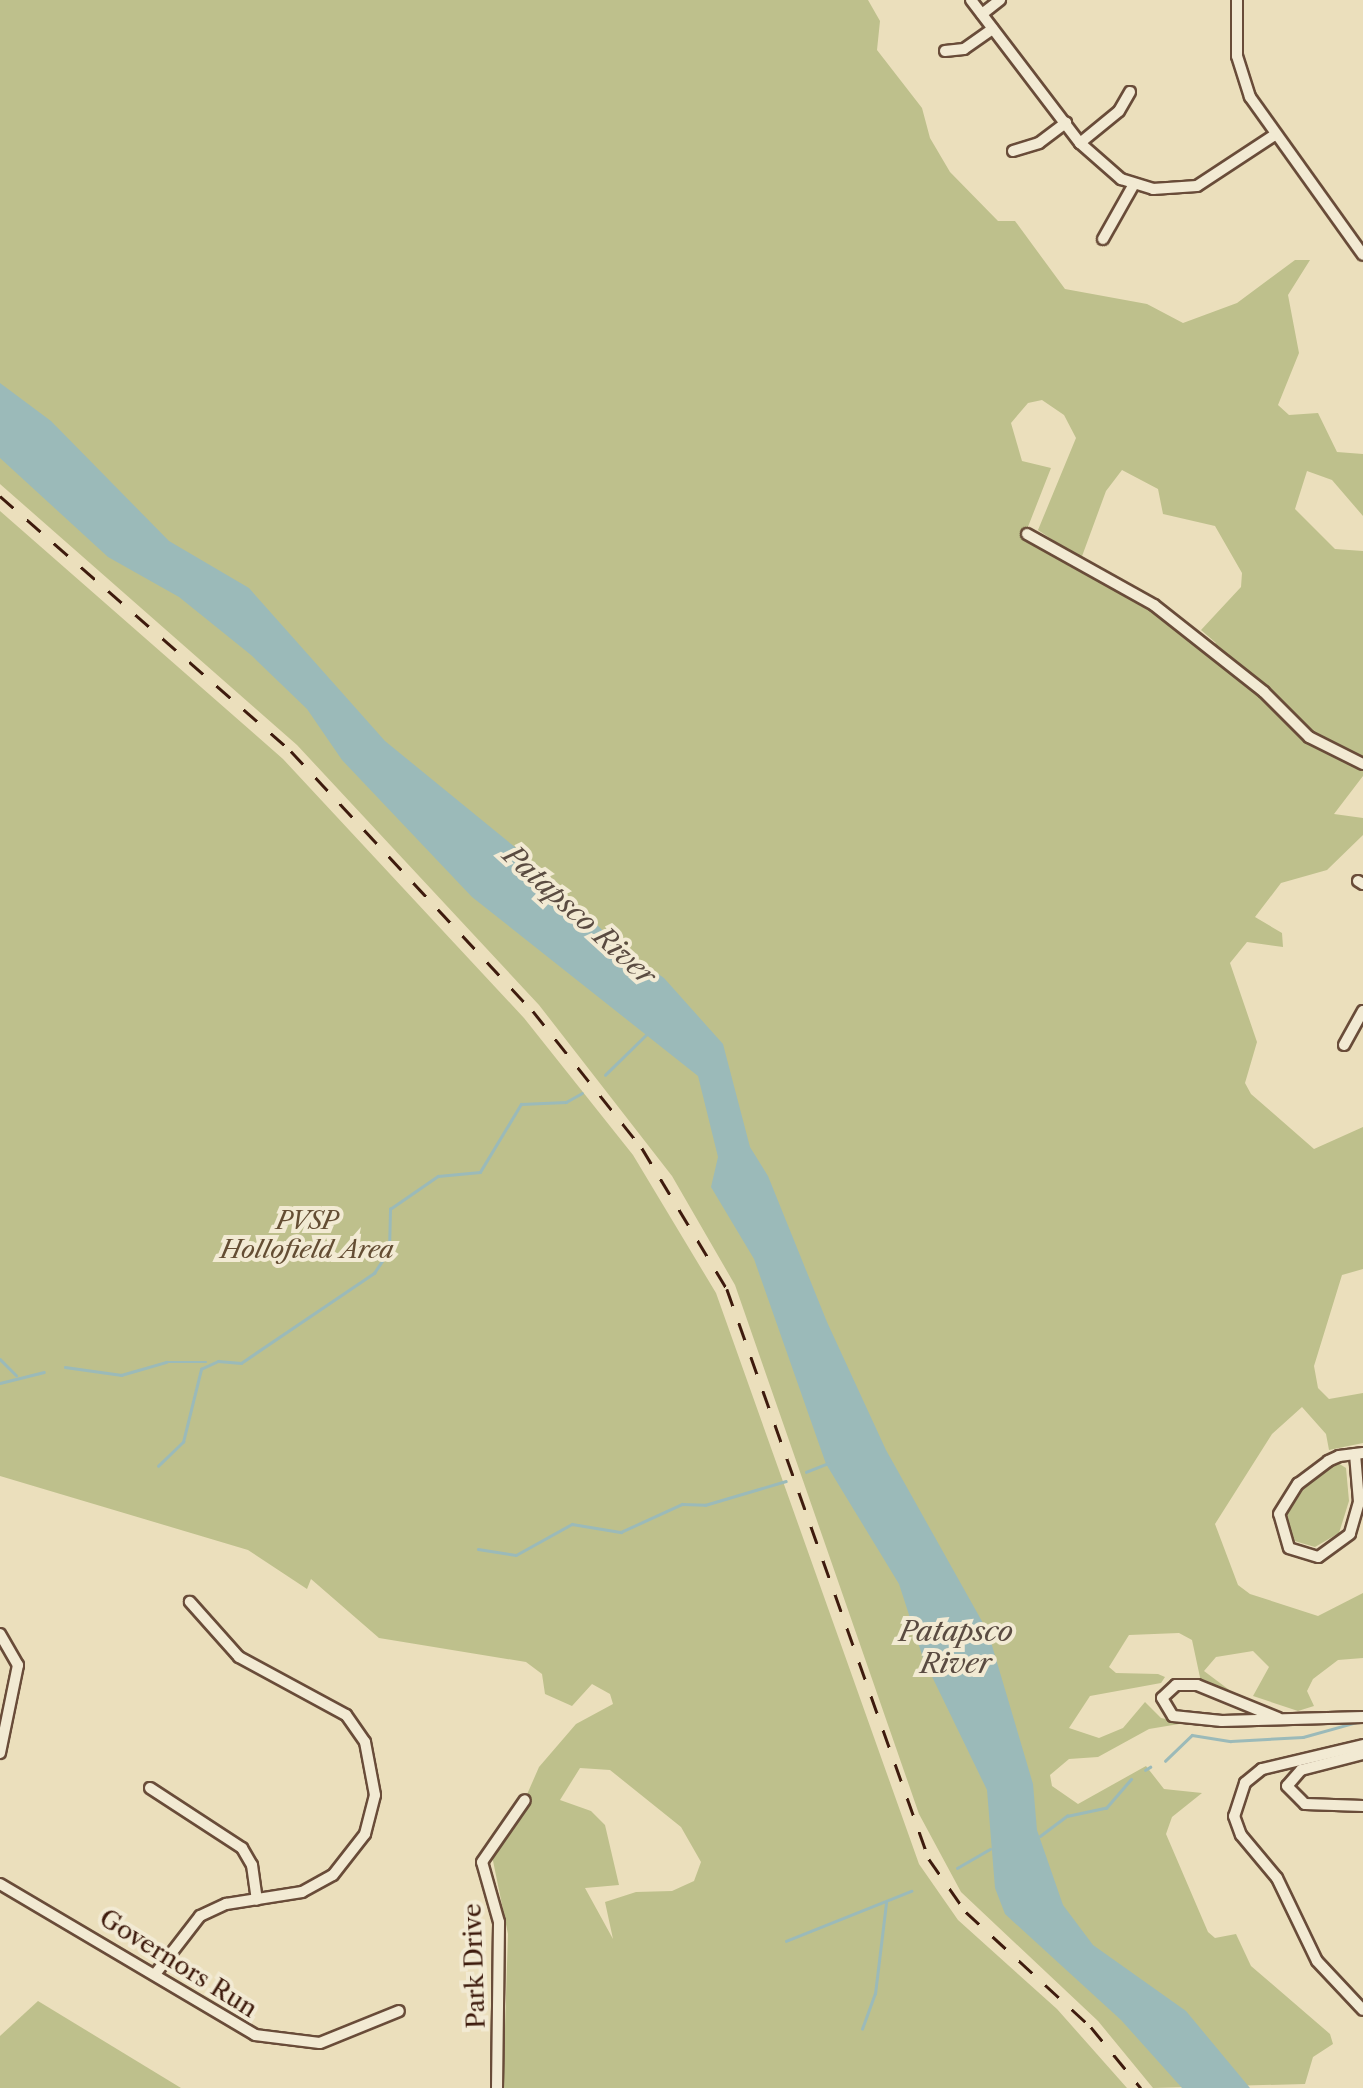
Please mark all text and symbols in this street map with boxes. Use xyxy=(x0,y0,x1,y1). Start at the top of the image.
water label: Patapsco River xyxy=(497,838,663,992)
park label: PVSP Hollofield Area xyxy=(220,1207,394,1266)
water label: Patapsco River xyxy=(899,1614,1013,1680)
street label: Governors Run xyxy=(94,1903,262,2025)
street label: Park Drive xyxy=(458,1903,492,2029)

